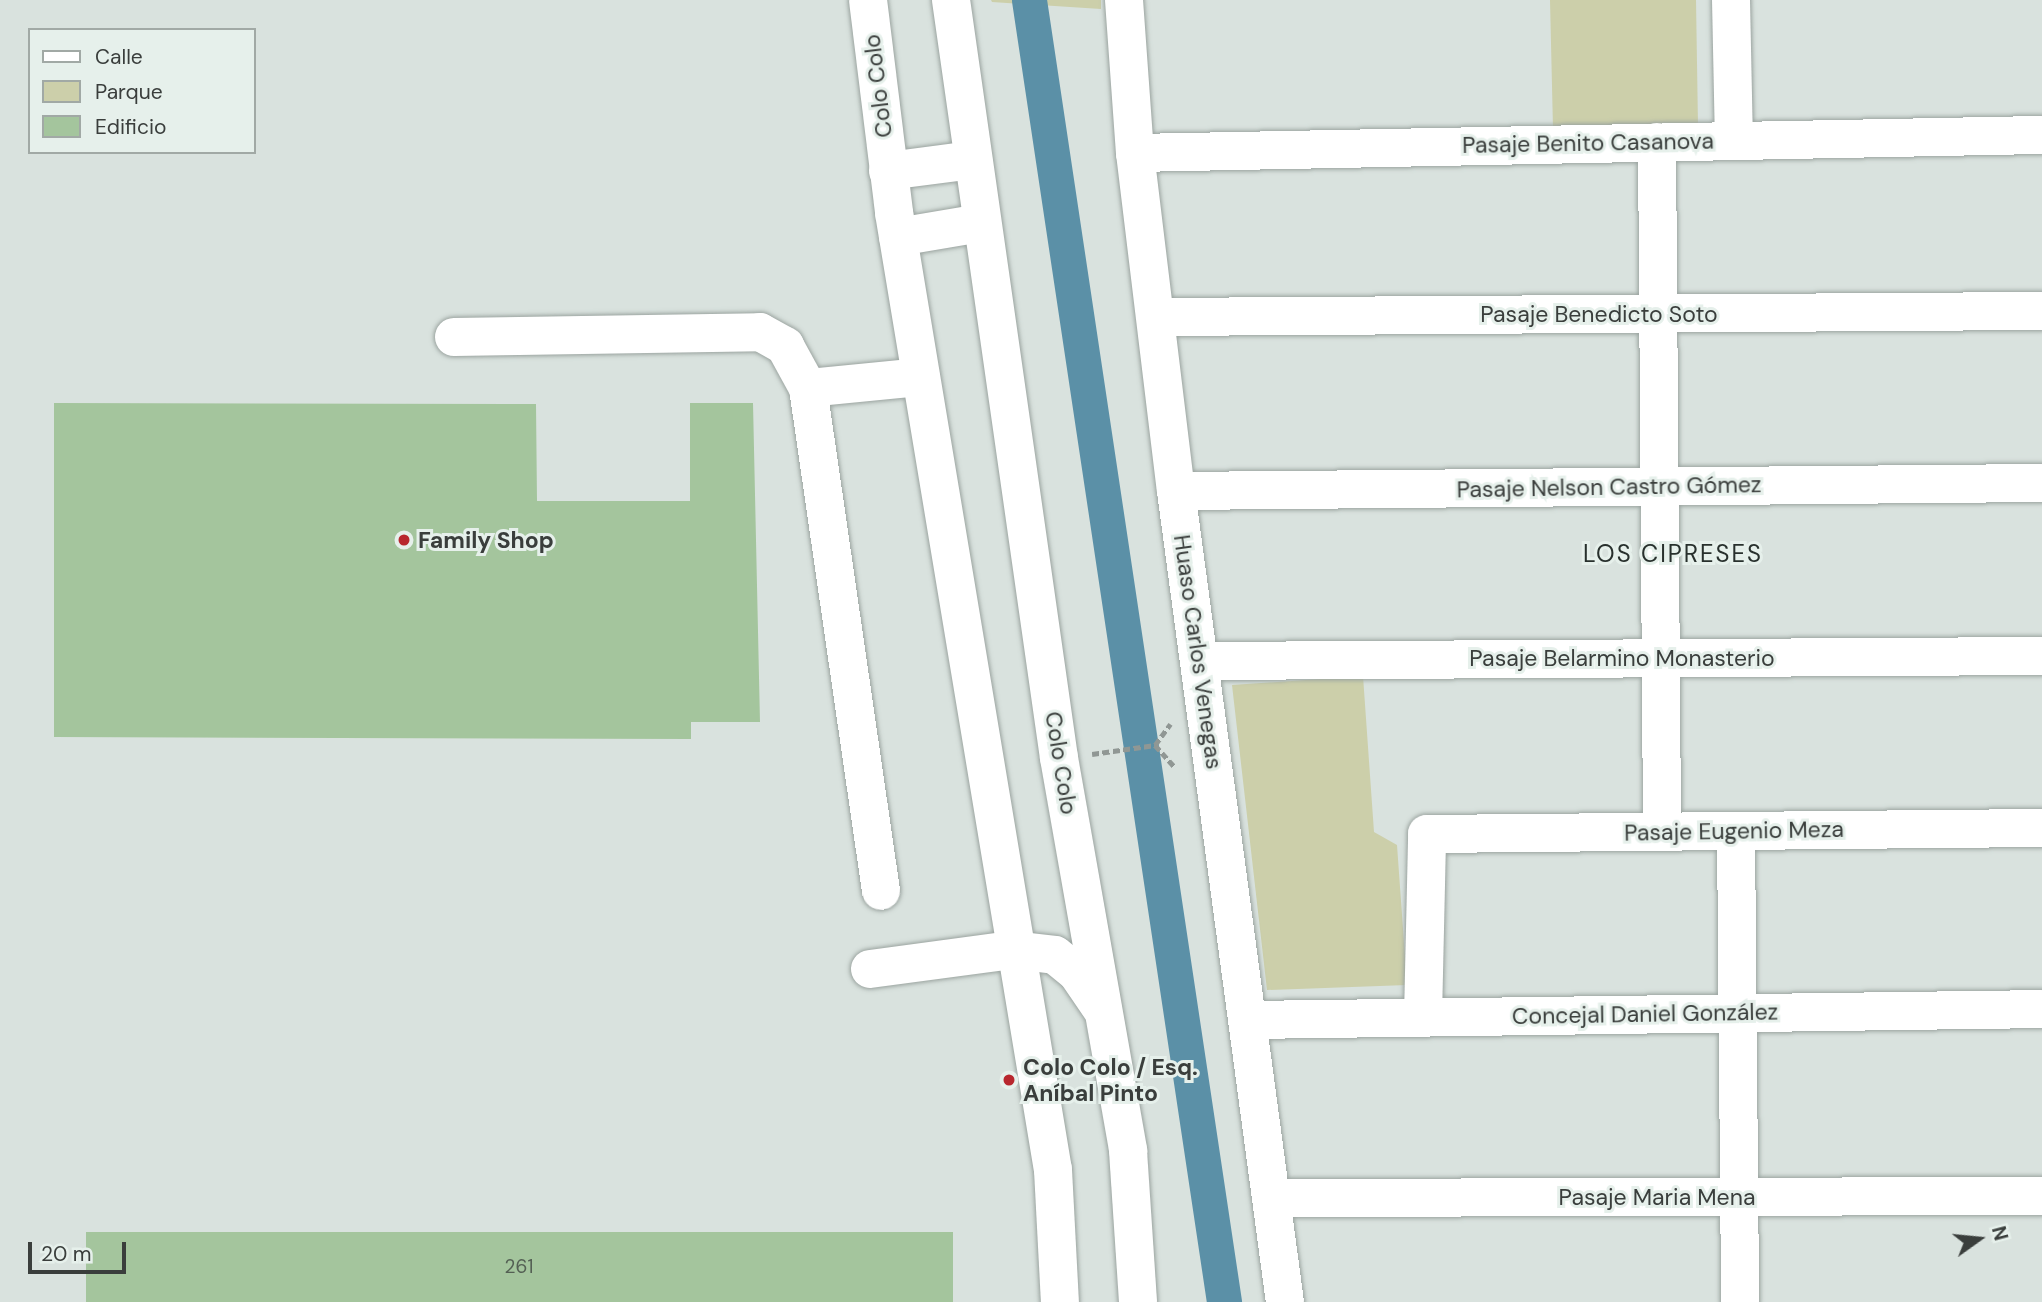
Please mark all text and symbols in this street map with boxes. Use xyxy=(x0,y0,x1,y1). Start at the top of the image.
legend xyxy=(28,28,256,154)
street label: Colo Colo xyxy=(858,33,898,139)
text: Calle xyxy=(95,43,143,71)
text: Parque xyxy=(95,78,163,106)
text: Edificio xyxy=(95,113,166,141)
street label: Pasaje Benito Casanova xyxy=(1462,127,1714,159)
street label: Pasaje Benedicto Soto xyxy=(1480,300,1718,328)
street label: Pasaje Nelson Castro Gómez xyxy=(1456,471,1762,503)
place label: Family Shop xyxy=(418,526,554,554)
marker: Family Shop xyxy=(396,532,412,548)
street label: Huaso Carlos Venegas xyxy=(1168,533,1228,771)
district label: LOS CIPRESES xyxy=(1585,540,1761,568)
street label: Pasaje Belarmino Monasterio xyxy=(1469,644,1775,672)
street label: Colo Colo xyxy=(1039,710,1083,816)
street label: Pasaje Eugenio Meza xyxy=(1624,815,1844,847)
street label: Concejal Daniel González xyxy=(1512,998,1778,1030)
place label: Colo Colo / Esq. Aníbal Pinto xyxy=(1023,1053,1198,1107)
marker: Colo Colo / Esq. Aníbal Pinto xyxy=(1001,1072,1017,1088)
street label: Pasaje Maria Mena xyxy=(1559,1183,1755,1211)
north arrow xyxy=(1944,1204,2014,1274)
text: N xyxy=(1986,1223,2014,1243)
scale bar xyxy=(32,1228,130,1272)
text: 20 m xyxy=(41,1240,92,1268)
house number: 261 xyxy=(505,1256,533,1278)

